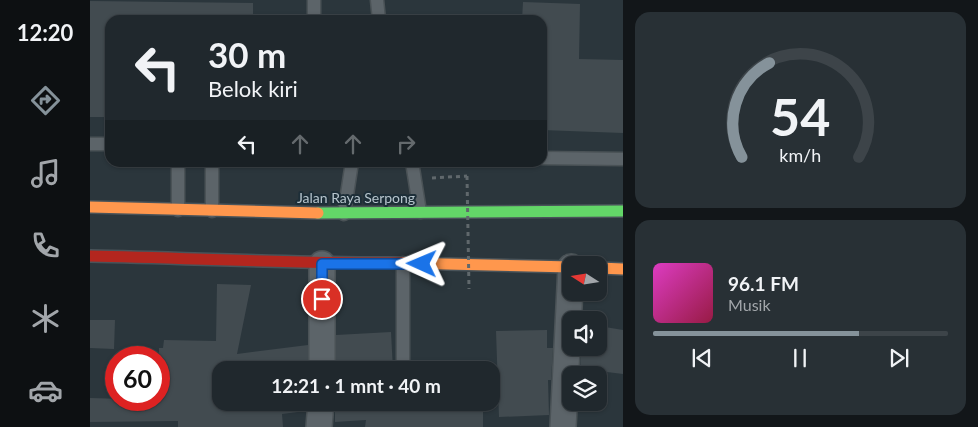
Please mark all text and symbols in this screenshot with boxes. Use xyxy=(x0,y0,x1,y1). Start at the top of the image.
text: 12:20 xyxy=(17,19,73,46)
text: 30 m xyxy=(208,33,286,75)
icon: left xyxy=(125,35,190,100)
text: Belok kiri xyxy=(208,75,298,102)
icon: directions xyxy=(28,83,63,118)
text: 54 xyxy=(770,85,831,147)
icon: left xyxy=(233,130,261,158)
icon: ahead xyxy=(286,130,314,158)
icon: ahead xyxy=(339,130,367,158)
icon: right xyxy=(392,130,420,158)
text: km/h xyxy=(780,144,821,166)
icon: music xyxy=(28,156,63,191)
street label: Jalan Raya Serpong xyxy=(297,189,415,206)
icon: phone xyxy=(28,228,63,263)
position arrow xyxy=(395,237,447,289)
north arrow xyxy=(562,256,608,301)
map controls xyxy=(562,256,607,411)
text: 96.1 FM xyxy=(728,272,799,295)
pin xyxy=(301,278,343,320)
icon: arrive xyxy=(308,285,336,313)
text: Musik xyxy=(728,295,771,314)
icon: climate xyxy=(28,301,63,336)
button: sound xyxy=(562,311,607,356)
icon: previous xyxy=(688,344,716,372)
icon: pause xyxy=(786,344,814,372)
icon: next xyxy=(885,344,913,372)
speed limit sign: 60 xyxy=(105,346,170,411)
button: layers xyxy=(562,366,607,411)
icon: car xyxy=(28,373,63,408)
text: 12:21 · 1 mnt · 40 m xyxy=(271,374,441,397)

